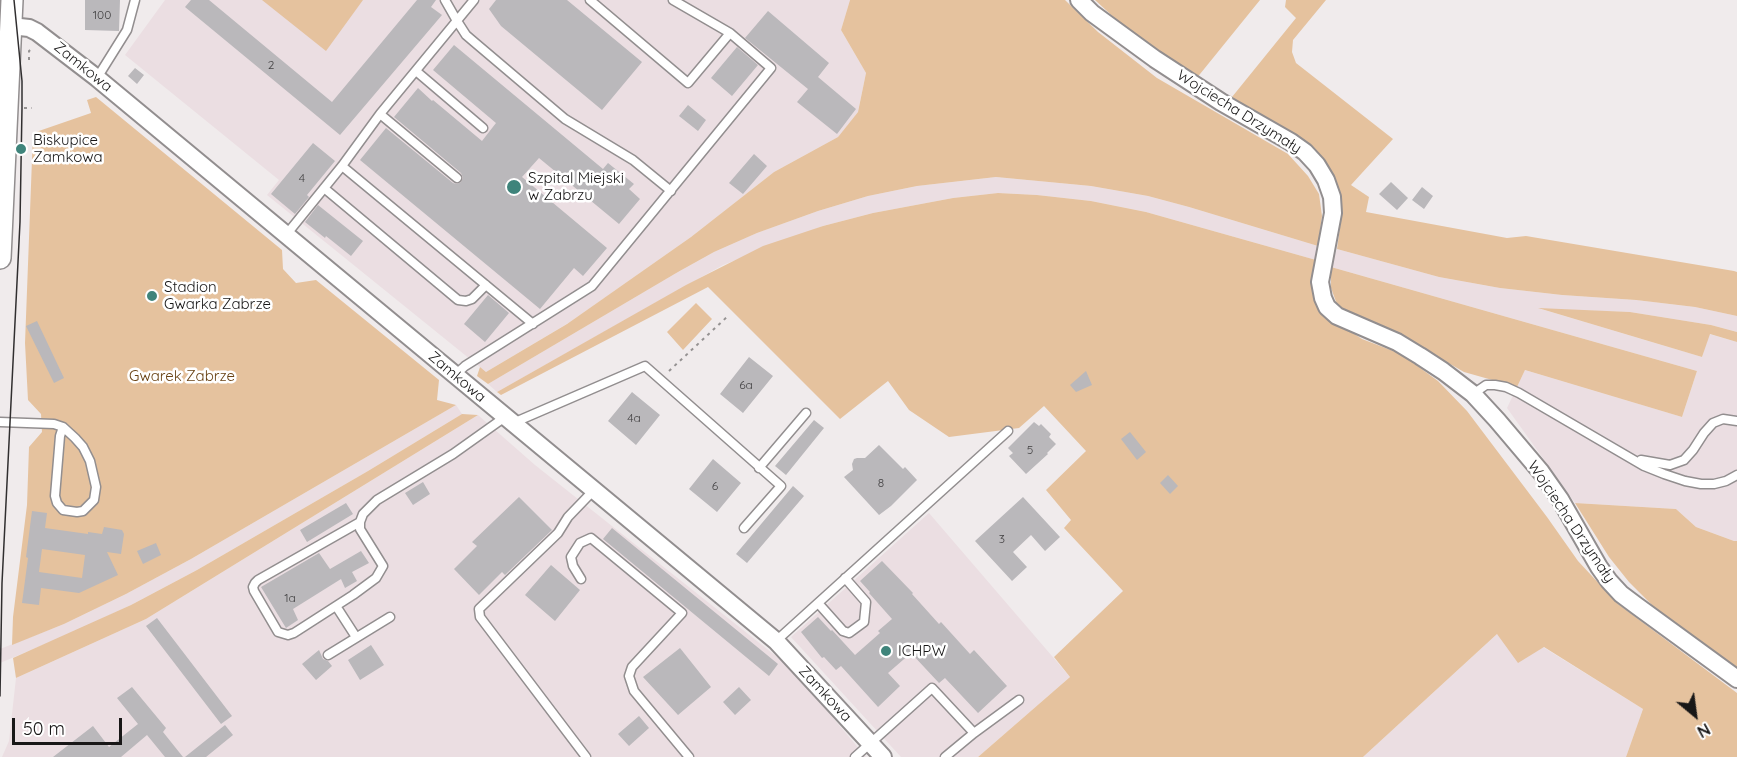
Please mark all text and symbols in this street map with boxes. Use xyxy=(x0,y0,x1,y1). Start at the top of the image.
house number: 100 xyxy=(93,8,111,22)
street label: Zamkowa xyxy=(50,38,116,96)
house number: 2 xyxy=(268,58,274,72)
street label: Wojciecha Drzymały xyxy=(1173,66,1305,158)
place label: Biskupice Zamkowa xyxy=(33,131,103,166)
marker: Biskupice Zamkowa xyxy=(14,142,28,156)
place label: Szpital Miejski w Zabrzu xyxy=(528,169,624,204)
house number: 4 xyxy=(299,171,305,185)
marker: Szpital Miejski w Zabrzu xyxy=(505,178,523,196)
place label: Stadion Gwarka Zabrze xyxy=(164,278,271,313)
marker: Stadion Gwarka Zabrze xyxy=(145,289,159,303)
street label: Zamkowa xyxy=(425,348,489,406)
park label: Gwarek Zabrze xyxy=(129,367,235,385)
house number: 6a xyxy=(739,378,753,392)
house number: 4a xyxy=(627,411,641,425)
house number: 5 xyxy=(1027,443,1033,457)
street label: Wojciecha Drzymały xyxy=(1523,458,1619,586)
house number: 8 xyxy=(878,476,884,490)
house number: 6 xyxy=(712,479,718,493)
house number: 3 xyxy=(999,532,1005,546)
house number: 1a xyxy=(284,591,296,605)
place label: ICHPW xyxy=(898,642,946,660)
marker: ICHPW xyxy=(879,644,893,658)
street label: Zamkowa xyxy=(795,662,855,726)
north arrow xyxy=(1665,685,1725,745)
scale bar xyxy=(15,706,124,744)
text: 50 m xyxy=(23,717,65,740)
text: N xyxy=(1694,719,1714,742)

